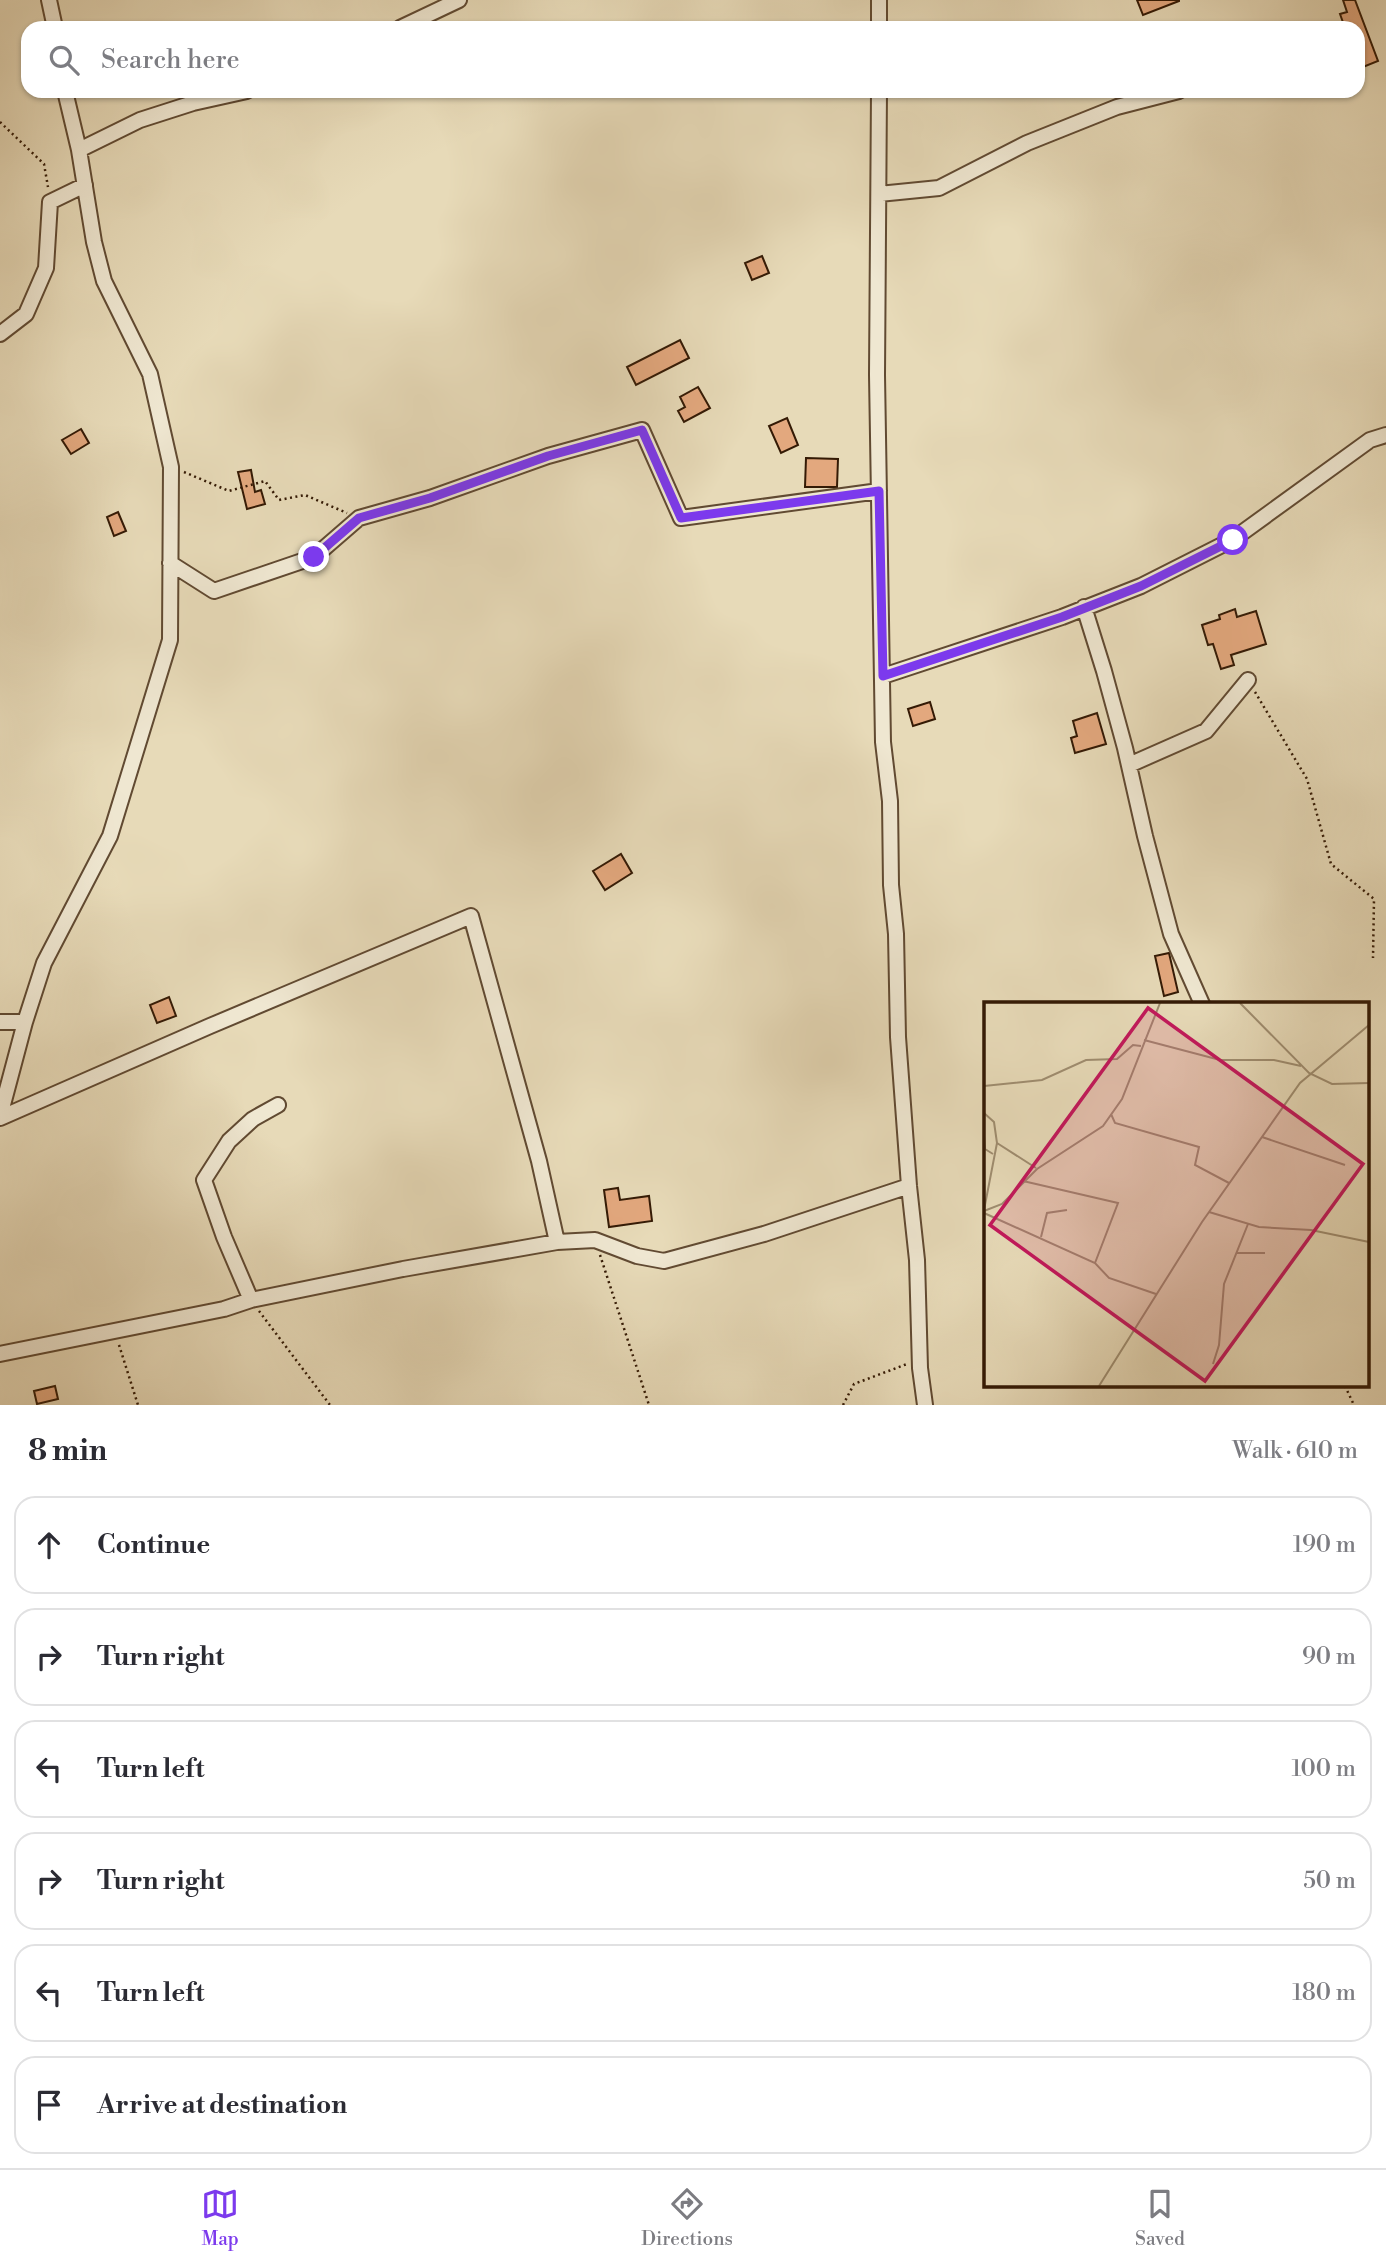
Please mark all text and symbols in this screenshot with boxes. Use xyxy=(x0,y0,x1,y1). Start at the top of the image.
search box xyxy=(21,21,1365,98)
icon: search xyxy=(45,41,83,79)
text: Search here xyxy=(101,44,240,76)
route start xyxy=(1217,524,1248,555)
route end xyxy=(298,541,329,572)
inset map xyxy=(984,1002,1368,1388)
text: 8 min xyxy=(28,1432,107,1470)
text: Walk · 610 m xyxy=(1232,1437,1358,1465)
icon: ahead xyxy=(30,1526,68,1564)
text: Continue xyxy=(97,1529,210,1561)
text: 190 m xyxy=(1293,1531,1356,1559)
icon: right xyxy=(30,1638,68,1676)
text: Turn right xyxy=(97,1641,225,1673)
text: 90 m xyxy=(1302,1643,1356,1671)
icon: left xyxy=(30,1750,68,1788)
text: Turn left xyxy=(97,1753,205,1785)
text: 100 m xyxy=(1291,1755,1356,1783)
icon: right xyxy=(30,1862,68,1900)
text: Turn right xyxy=(97,1865,225,1897)
text: 50 m xyxy=(1303,1867,1356,1895)
icon: left xyxy=(30,1974,68,2012)
text: Turn left xyxy=(97,1977,205,2009)
text: 180 m xyxy=(1292,1979,1356,2007)
icon: arrive xyxy=(30,2086,68,2124)
text: Arrive at destination xyxy=(97,2089,347,2121)
tab: Map xyxy=(201,2185,239,2251)
tab: Directions xyxy=(641,2185,733,2251)
tab: Saved xyxy=(1135,2185,1185,2251)

